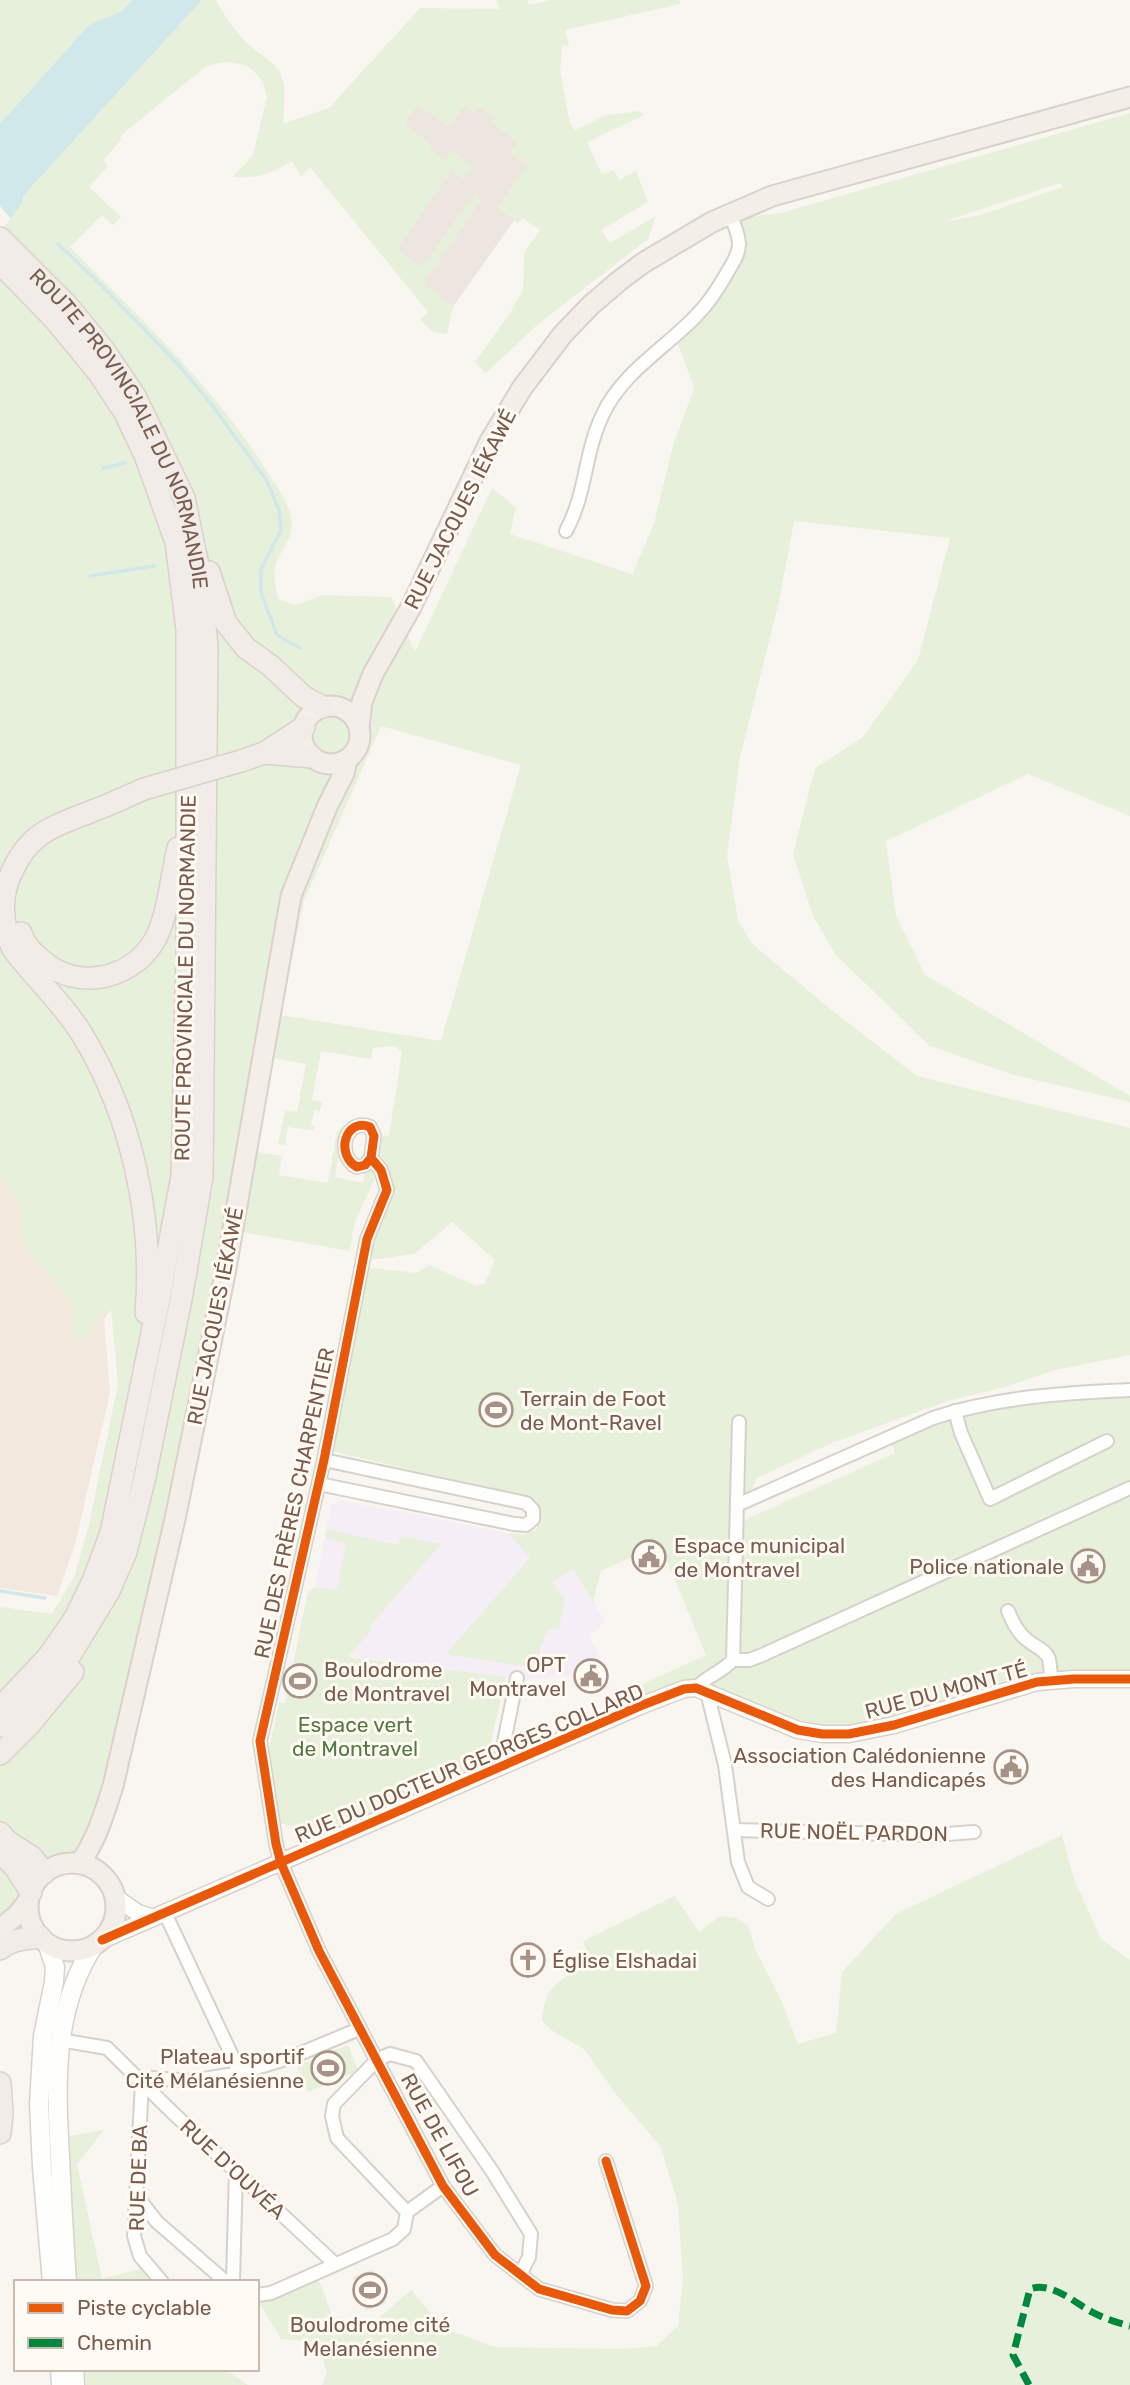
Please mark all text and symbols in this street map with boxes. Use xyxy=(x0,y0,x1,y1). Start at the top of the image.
street label: ROUTE PROVINCIALE DU NORMANDIE xyxy=(25,263,214,590)
street label: RUE JACQUES IÉKAWÉ xyxy=(399,405,521,613)
street label: ROUTE PROVINCIALE DU NORMANDIE xyxy=(169,795,201,1161)
street label: RUE JACQUES IÉKAWÉ xyxy=(182,1205,248,1427)
street label: RUE DES FRÈRES CHARPENTIER xyxy=(249,1345,339,1661)
place label: Terrain de Foot de Mont-Ravel xyxy=(520,1386,666,1435)
sports icon: Terrain de Foot de Mont-Ravel xyxy=(477,1391,515,1429)
place label: Espace municipal de Montravel xyxy=(674,1533,845,1582)
public building icon: Espace municipal de Montravel xyxy=(630,1538,668,1576)
public building icon: Police nationale xyxy=(1069,1547,1107,1585)
place label: Police nationale xyxy=(909,1554,1064,1579)
place label: OPT Montravel xyxy=(469,1652,566,1701)
street label: RUE DU MONT TÉ xyxy=(862,1656,1030,1724)
place label: Boulodrome de Montravel xyxy=(324,1657,450,1706)
public building icon: OPT Montravel xyxy=(572,1657,610,1695)
sports icon: Boulodrome de Montravel xyxy=(281,1662,319,1700)
street label: RUE DU DOCTEUR GEORGES COLLARD xyxy=(291,1678,647,1848)
park label: Espace vert de Montravel xyxy=(292,1712,418,1761)
place label: Association Calédonienne des Handicapés xyxy=(733,1743,986,1792)
public building icon: Association Calédonienne des Handicapés xyxy=(992,1748,1030,1786)
street label: RUE NOËL PARDON xyxy=(760,1818,948,1846)
church icon: Église Elshadai xyxy=(509,1941,547,1979)
place label: Église Elshadai xyxy=(552,1948,697,1973)
place label: Plateau sportif Cité Mélanésienne xyxy=(125,2044,304,2093)
sports icon: Plateau sportif Cité Mélanésienne xyxy=(309,2049,347,2087)
street label: RUE DE LIFOU xyxy=(396,2069,484,2201)
street label: RUE D'OUVÉA xyxy=(175,2114,291,2224)
street label: RUE DE BA xyxy=(124,2124,152,2232)
sports icon: Boulodrome cité Melanésienne xyxy=(351,2271,389,2309)
legend xyxy=(14,2280,259,2371)
text: Piste cyclable xyxy=(77,2295,212,2320)
place label: Boulodrome cité Melanésienne xyxy=(290,2312,450,2361)
text: Chemin xyxy=(77,2330,152,2355)

